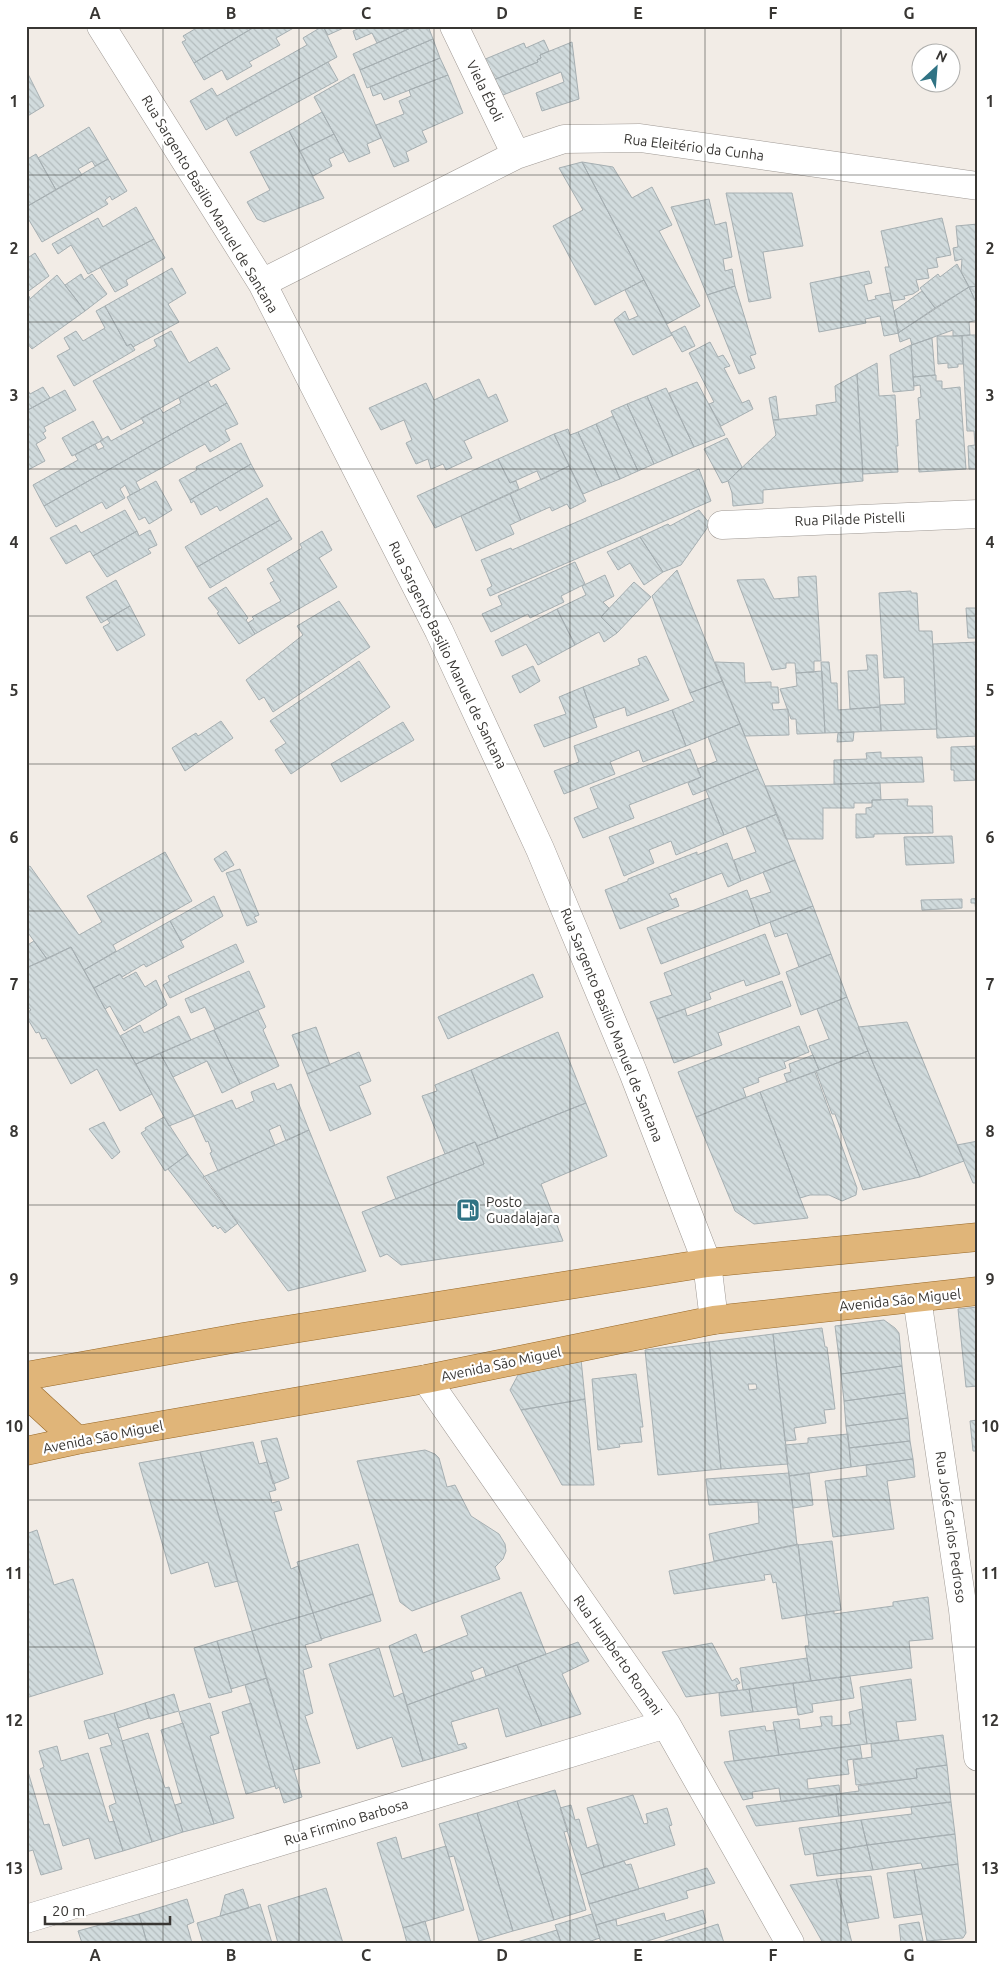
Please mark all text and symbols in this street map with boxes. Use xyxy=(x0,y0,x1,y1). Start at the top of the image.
text: A xyxy=(89,4,101,22)
text: B xyxy=(226,4,236,22)
text: C xyxy=(361,4,371,22)
text: D xyxy=(496,4,508,22)
text: E xyxy=(633,4,643,22)
text: F xyxy=(769,4,778,22)
text: G xyxy=(903,4,915,22)
north arrow xyxy=(912,42,962,92)
text: N xyxy=(933,47,950,66)
street label: Viela Éboli xyxy=(463,57,508,124)
text: 1 xyxy=(9,92,19,110)
street label: Rua Sargento Basilio Manuel de Santana xyxy=(138,92,282,316)
text: 1 xyxy=(985,92,995,110)
street label: Rua Eleitério da Cunha xyxy=(623,130,765,164)
text: 2 xyxy=(9,239,19,257)
text: 2 xyxy=(985,239,995,257)
text: 3 xyxy=(9,386,19,404)
text: 3 xyxy=(985,386,995,404)
street label: Rua Pilade Pistelli xyxy=(794,509,906,529)
text: 4 xyxy=(9,533,19,551)
text: 4 xyxy=(985,533,995,551)
street label: Rua Sargento Basilio Manuel de Santana xyxy=(386,539,510,771)
text: 5 xyxy=(9,681,19,699)
text: 5 xyxy=(985,681,995,699)
text: 6 xyxy=(9,828,19,846)
text: 6 xyxy=(985,828,995,846)
street label: Rua Sargento Basilio Manuel de Santana xyxy=(558,906,666,1144)
text: 7 xyxy=(9,975,19,993)
text: 7 xyxy=(985,975,995,993)
text: 8 xyxy=(9,1122,19,1140)
text: 8 xyxy=(985,1122,995,1140)
place label: Posto Guadalajara xyxy=(486,1194,560,1226)
fuel station icon: Posto Guadalajara xyxy=(455,1197,481,1223)
text: 9 xyxy=(9,1270,19,1288)
text: 9 xyxy=(985,1270,995,1288)
street label: Avenida São Miguel xyxy=(838,1286,962,1314)
street label: Avenida São Miguel xyxy=(439,1343,563,1385)
text: 10 xyxy=(5,1417,23,1435)
street label: Avenida São Miguel xyxy=(41,1417,165,1457)
text: 10 xyxy=(981,1417,999,1435)
street label: Rua José Carlos Pedroso xyxy=(932,1450,970,1604)
text: 11 xyxy=(5,1564,23,1582)
text: 11 xyxy=(981,1564,999,1582)
street label: Rua Humberto Romani xyxy=(571,1592,665,1718)
text: 12 xyxy=(5,1711,23,1729)
text: 12 xyxy=(981,1711,999,1729)
street label: Rua Firmino Barbosa xyxy=(282,1795,410,1849)
text: 13 xyxy=(5,1859,23,1877)
text: 13 xyxy=(981,1859,999,1877)
scale bar xyxy=(45,1894,170,1926)
text: 20 m xyxy=(52,1902,85,1919)
text: A xyxy=(89,1946,101,1964)
text: B xyxy=(226,1946,236,1964)
text: C xyxy=(361,1946,371,1964)
text: D xyxy=(496,1946,508,1964)
text: E xyxy=(633,1946,643,1964)
text: F xyxy=(769,1946,778,1964)
text: G xyxy=(903,1946,915,1964)

